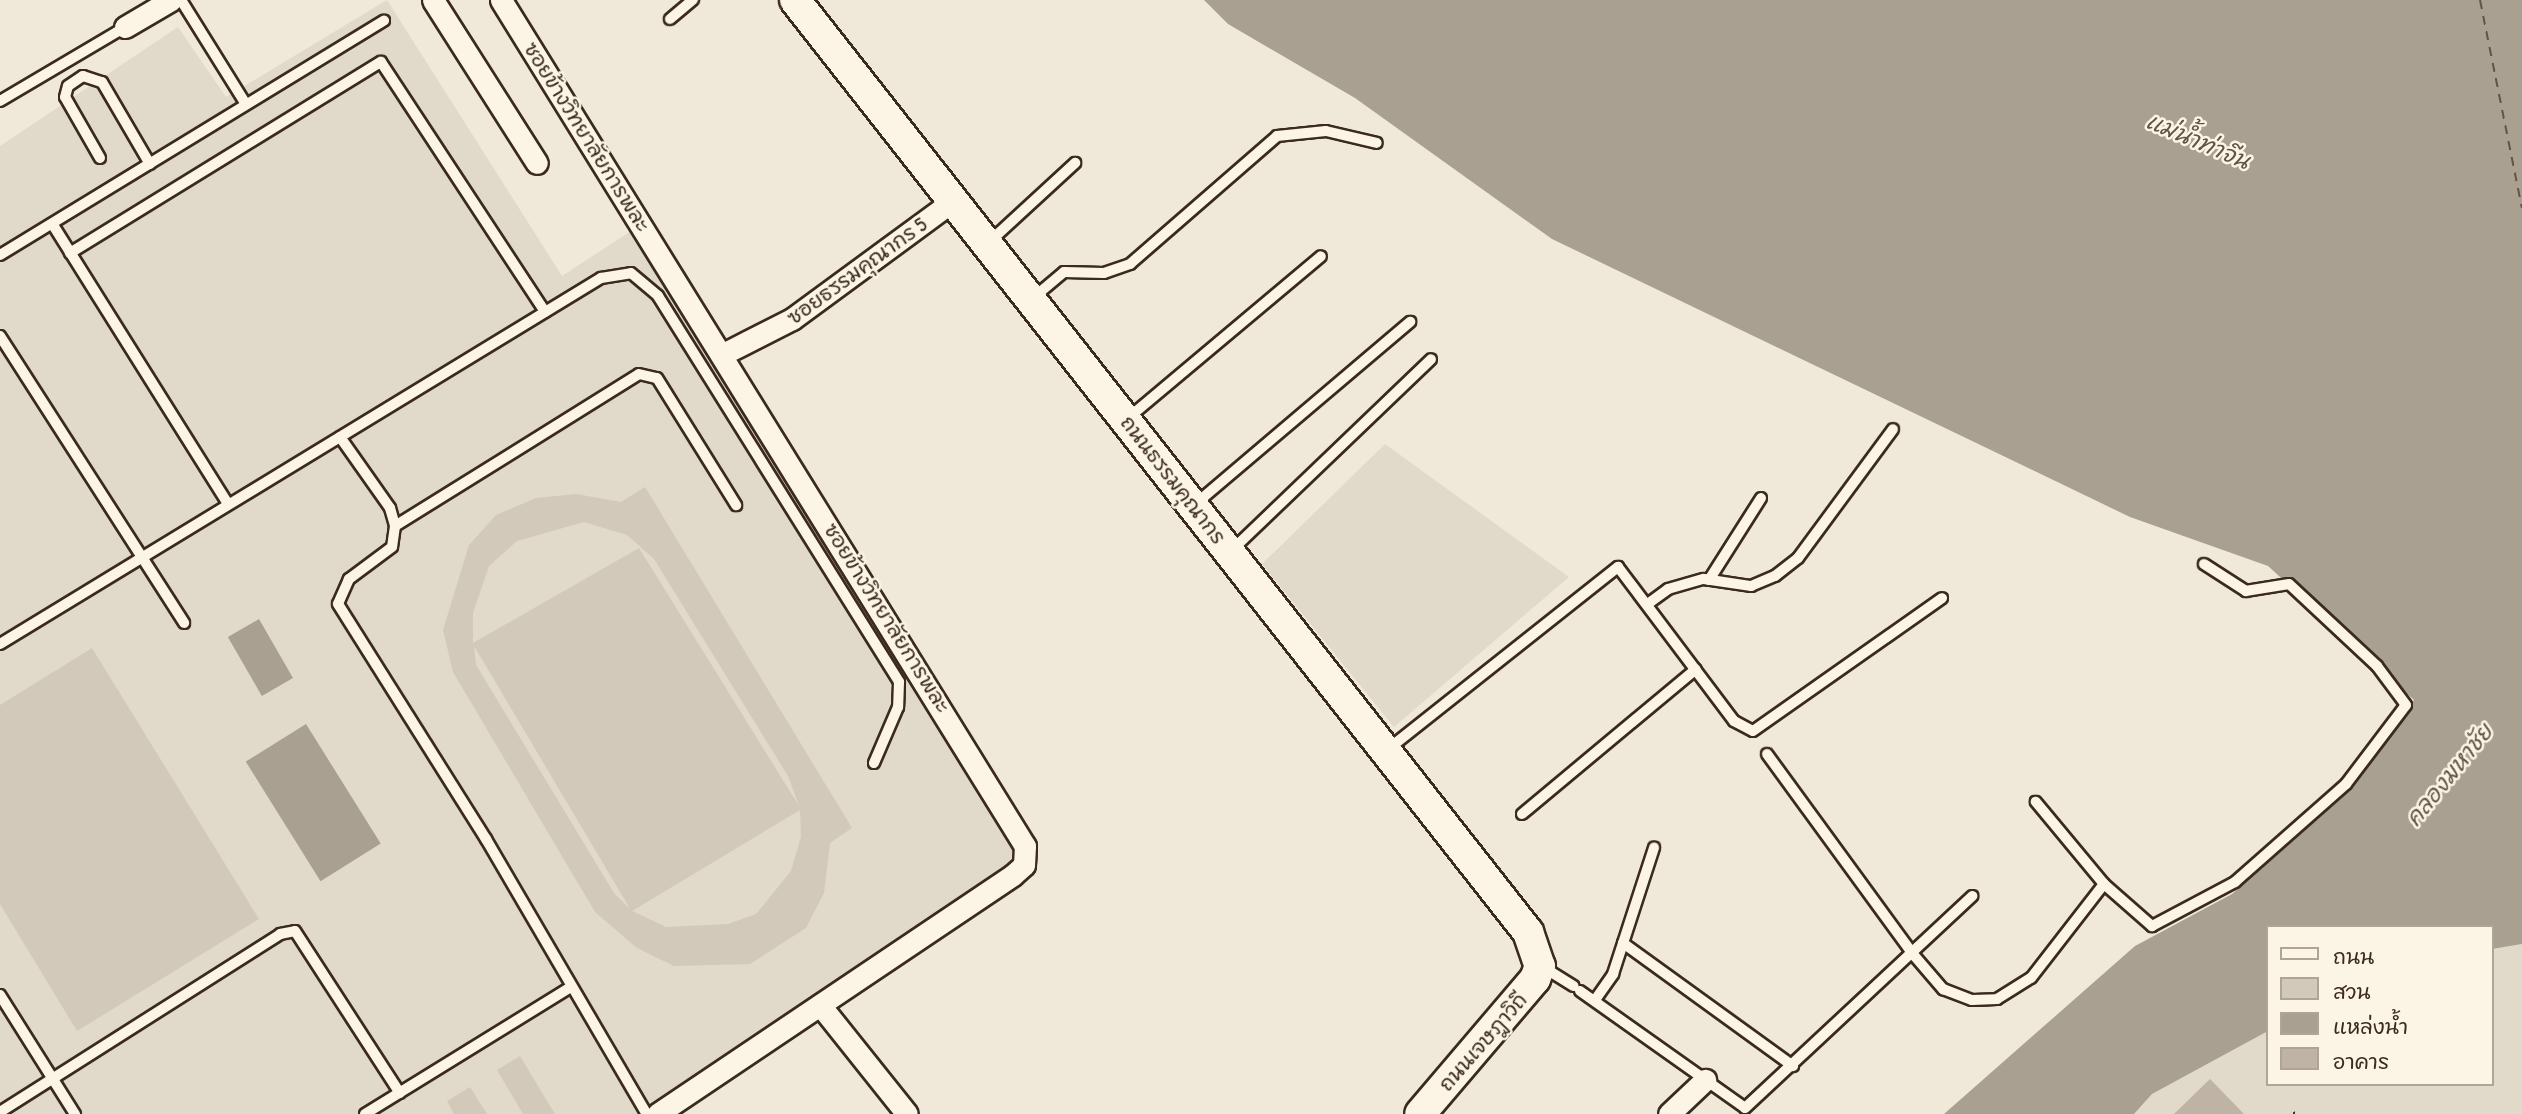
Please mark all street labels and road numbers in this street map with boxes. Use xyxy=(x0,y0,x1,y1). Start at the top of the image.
street label: ซอยข้างวิทยาลัยการพละ xyxy=(518,37,656,237)
street label: ซอยธรรมคุณากร 5 xyxy=(782,212,932,330)
street label: ถนนธรรมคุณากร xyxy=(1115,411,1231,549)
street label: ซอยข้างวิทยาลัยการพละ xyxy=(818,518,956,718)
street label: ถนนเจษฎาวิถี xyxy=(1433,988,1533,1096)

